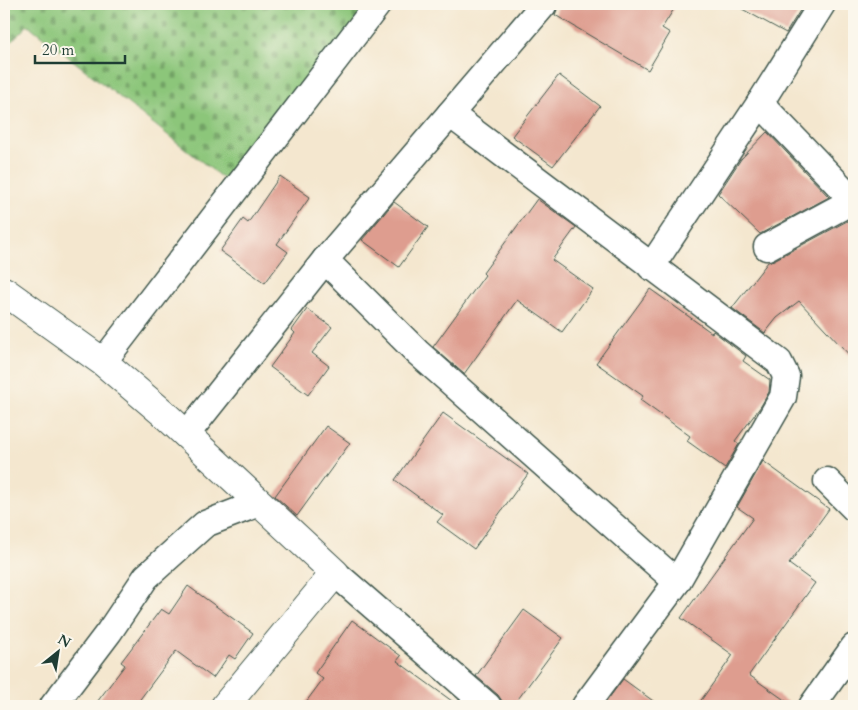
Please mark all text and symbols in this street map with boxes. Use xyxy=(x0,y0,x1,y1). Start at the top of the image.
scale bar xyxy=(35,32,125,64)
text: 20 m xyxy=(42,40,74,60)
north arrow xyxy=(32,628,82,678)
text: N xyxy=(54,630,74,652)

